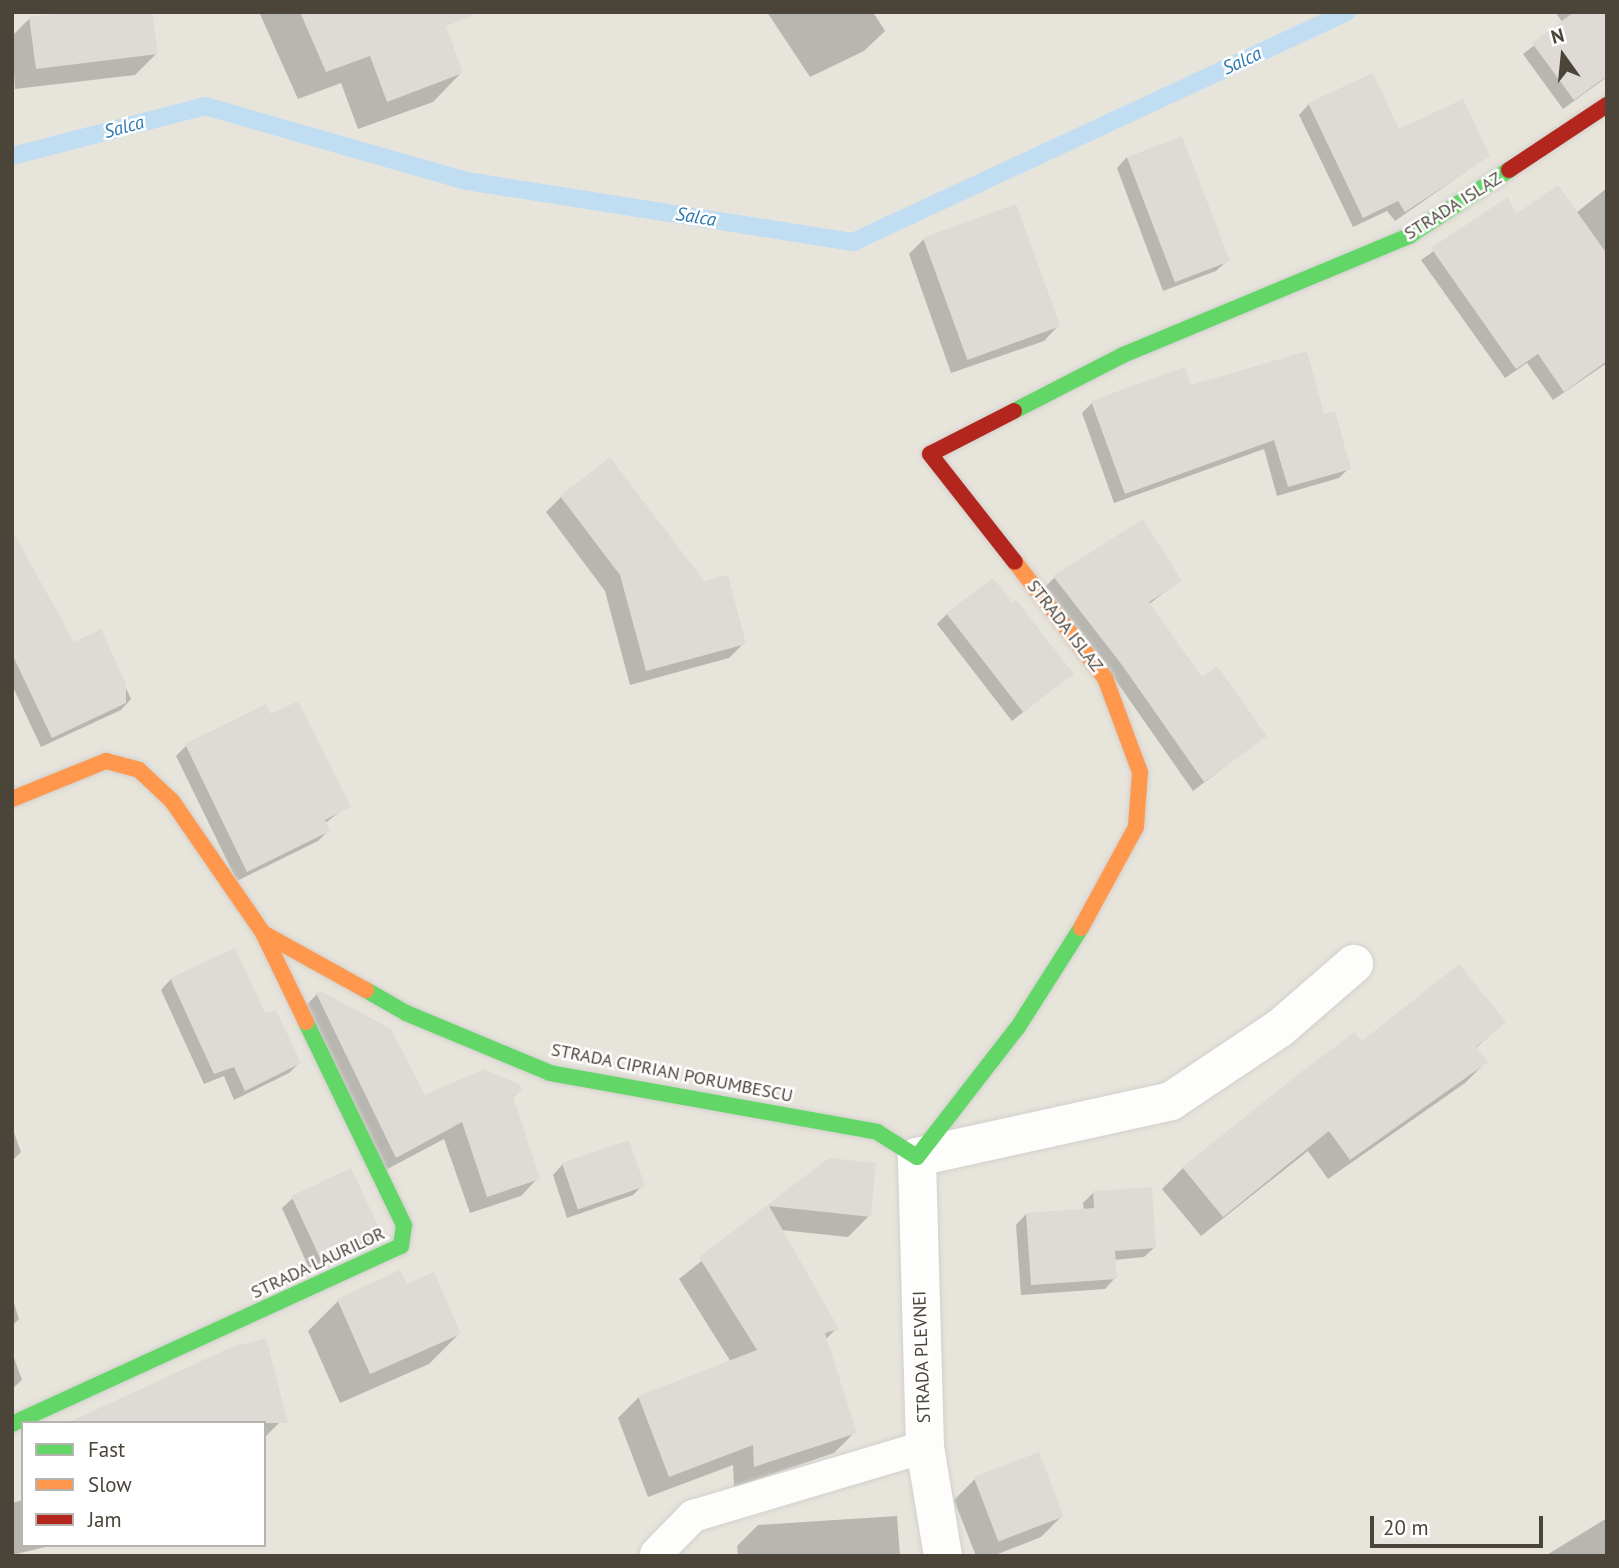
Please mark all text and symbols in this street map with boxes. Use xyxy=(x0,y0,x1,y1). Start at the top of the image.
north arrow xyxy=(1528,21,1598,91)
text: N xyxy=(1548,23,1567,49)
water label: Salca xyxy=(1219,42,1265,80)
water label: Salca xyxy=(101,111,147,143)
street label: STRADA ISLAZ xyxy=(1400,167,1506,245)
water label: Salca xyxy=(674,203,718,231)
street label: STRADA ISLAZ xyxy=(1022,576,1108,676)
street label: STRADA CIPRIAN PORUMBESCU xyxy=(549,1039,795,1107)
street label: STRADA LAURILOR xyxy=(247,1222,389,1304)
street label: STRADA PLEVNEI xyxy=(909,1290,935,1424)
legend xyxy=(21,1421,266,1547)
text: Fast xyxy=(88,1436,125,1463)
text: Slow xyxy=(88,1471,132,1498)
scale bar xyxy=(1374,1502,1547,1546)
text: Jam xyxy=(88,1506,122,1533)
text: 20 m xyxy=(1383,1514,1429,1541)

